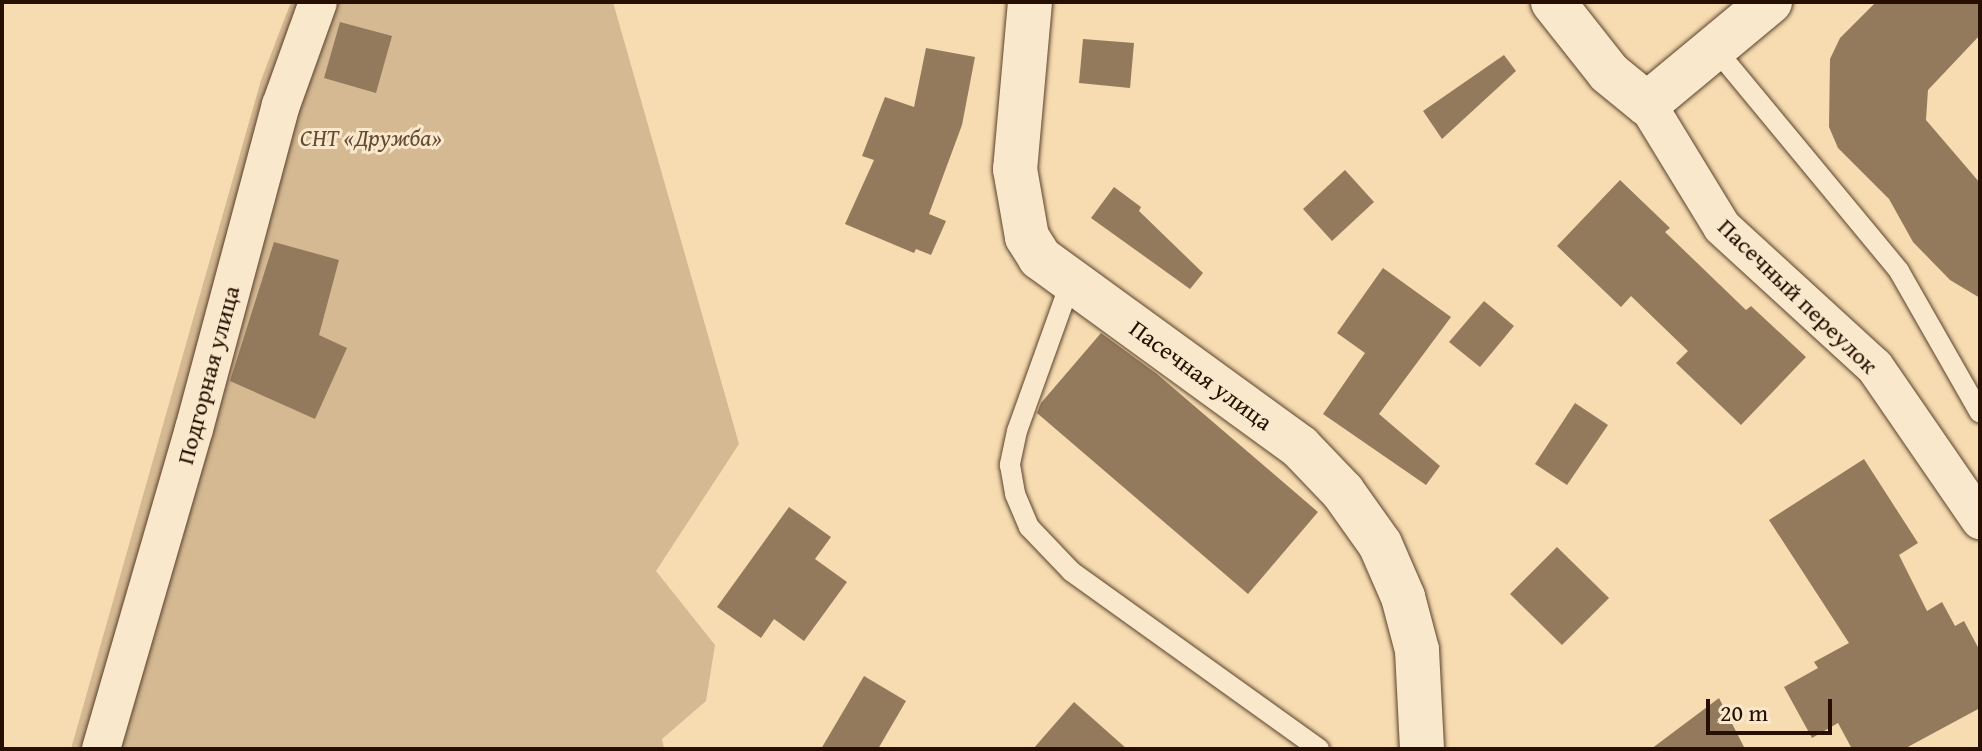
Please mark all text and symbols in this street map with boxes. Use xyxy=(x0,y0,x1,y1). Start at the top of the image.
park label: СНТ «Дружба» xyxy=(300,124,442,152)
street label: Пасечный переулок xyxy=(1712,212,1884,380)
street label: Подгорная улица xyxy=(170,283,246,467)
street label: Пасечная улица xyxy=(1124,314,1278,436)
scale bar xyxy=(1710,683,1836,733)
text: 20 m xyxy=(1720,695,1768,730)

